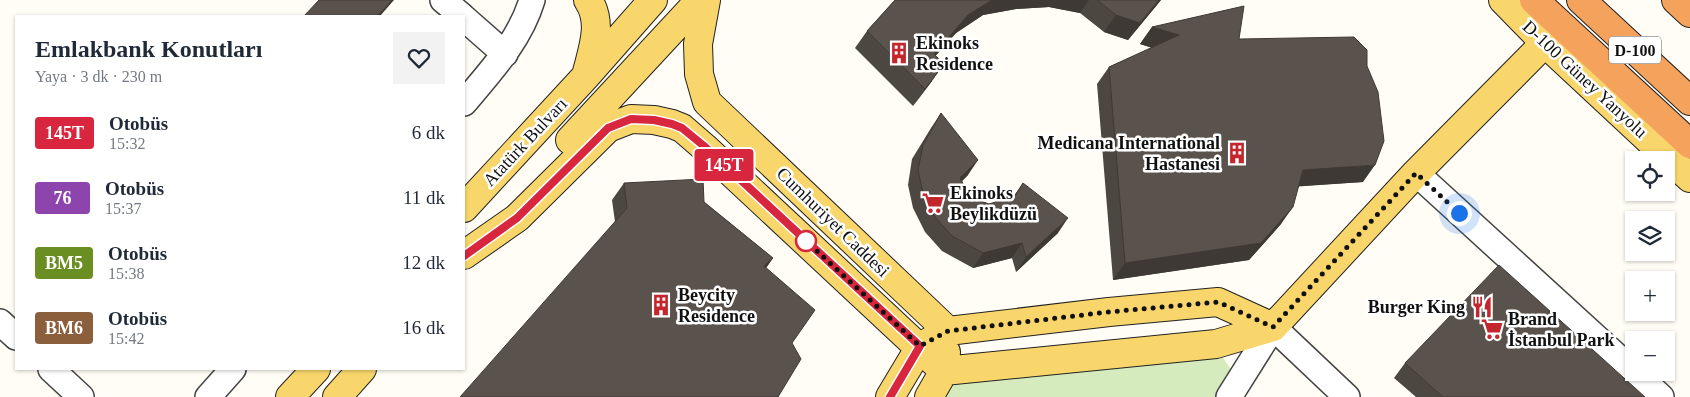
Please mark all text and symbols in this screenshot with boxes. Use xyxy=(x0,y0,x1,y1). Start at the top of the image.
street label: D-100 Güney Yanyolu xyxy=(1519,16,1651,142)
button: heart xyxy=(393,32,445,84)
place label: Ekinoks Residence xyxy=(916,33,993,74)
text: Emlakbank Konutları xyxy=(35,36,262,62)
road number: D-100 xyxy=(1609,36,1661,64)
building icon: Ekinoks Residence xyxy=(886,40,912,66)
text: Yaya · 3 dk · 230 m xyxy=(35,68,162,85)
street label: Atatürk Bulvarı xyxy=(479,94,571,190)
text: Otobüs xyxy=(109,113,168,134)
text: 6 dk xyxy=(412,122,445,143)
text: 145T xyxy=(45,123,84,143)
place label: Medicana International Hastanesi xyxy=(1038,133,1220,174)
text: 15:32 xyxy=(109,135,145,152)
building icon: Medicana International Hastanesi xyxy=(1224,140,1250,166)
line badge: 145T xyxy=(689,149,759,181)
map controls xyxy=(1625,151,1675,381)
button: locate xyxy=(1625,151,1675,201)
text: 145T xyxy=(704,155,744,175)
street label: Cumhuriyet Caddesi xyxy=(773,163,893,281)
text: Otobüs xyxy=(105,178,164,199)
place label: Ekinoks Beylikdüzü xyxy=(950,183,1037,224)
text: 11 dk xyxy=(403,187,445,208)
text: 76 xyxy=(54,188,72,208)
supermarket icon: Ekinoks Beylikdüzü xyxy=(920,190,946,216)
text: 15:37 xyxy=(105,200,141,217)
your location xyxy=(1447,201,1472,226)
button: layers xyxy=(1625,211,1675,261)
unlabelled marker xyxy=(795,230,817,252)
text: Otobüs xyxy=(108,243,167,264)
text: 12 dk xyxy=(402,252,445,273)
text: BM5 xyxy=(45,253,83,273)
text: 15:38 xyxy=(108,265,144,282)
button: + xyxy=(1625,271,1675,321)
place label: Beycity Residence xyxy=(678,285,755,326)
building icon: Beycity Residence xyxy=(648,292,674,318)
restaurant icon: Burger King xyxy=(1469,294,1495,320)
place label: Burger King xyxy=(1368,297,1465,317)
text: Otobüs xyxy=(108,308,167,329)
place label: Brand İstanbul Park xyxy=(1508,309,1615,350)
supermarket icon: Brand İstanbul Park xyxy=(1479,316,1505,342)
text: 16 dk xyxy=(402,317,445,338)
text: BM6 xyxy=(45,318,83,338)
text: 15:42 xyxy=(108,330,144,347)
button: − xyxy=(1625,331,1675,381)

